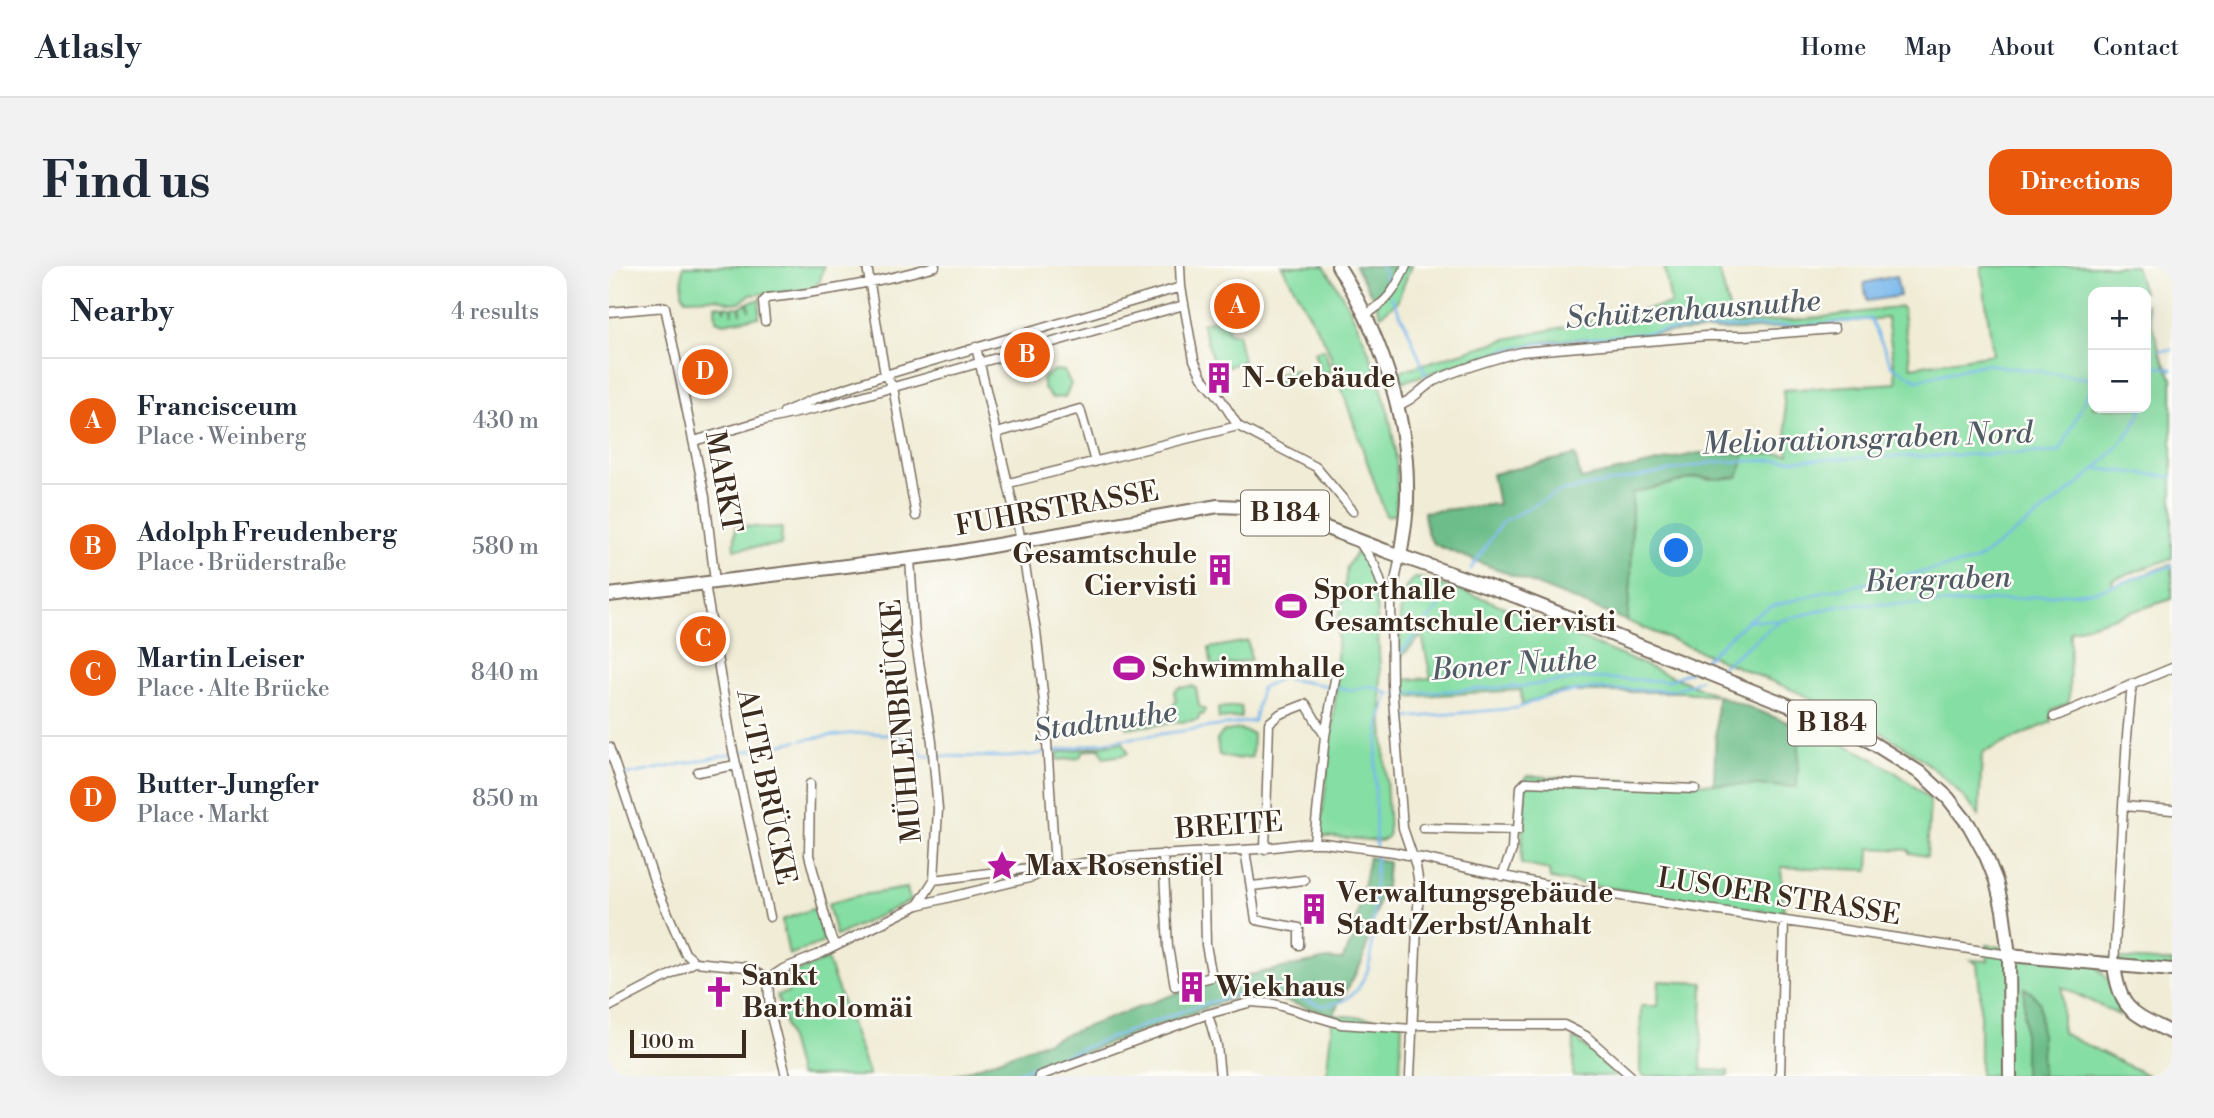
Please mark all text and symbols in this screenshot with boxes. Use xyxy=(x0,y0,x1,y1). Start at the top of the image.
text: Atlasly xyxy=(35,28,141,69)
text: Home xyxy=(1801,33,1866,63)
text: Map xyxy=(1904,33,1952,63)
text: About xyxy=(1990,33,2055,63)
text: Contact xyxy=(2093,33,2179,63)
button: Directions xyxy=(1989,149,2172,215)
text: Find us xyxy=(42,152,211,213)
pin: A xyxy=(1214,280,1260,332)
water label: Schützenhausnuthe xyxy=(1564,282,1822,338)
map controls xyxy=(2088,287,2151,413)
button: + xyxy=(2088,287,2151,350)
text: Nearby xyxy=(70,293,174,331)
text: 4 results xyxy=(451,298,539,326)
pin: B xyxy=(1004,329,1050,381)
pin: D xyxy=(682,346,728,398)
button: − xyxy=(2088,350,2151,413)
building icon: N-Gebäude xyxy=(1202,361,1236,395)
place label: N-Gebäude xyxy=(1242,361,1396,396)
text: Francisceum xyxy=(137,391,297,423)
text: A xyxy=(85,407,101,435)
text: 430 m xyxy=(472,407,539,435)
water label: Meliorationsgraben Nord xyxy=(1701,414,2034,464)
text: Place · Weinberg xyxy=(137,423,306,451)
street label: MARKT xyxy=(697,428,749,536)
street label: FUHRSTRASSE xyxy=(952,474,1162,544)
road number: B 184 xyxy=(1241,490,1329,536)
text: Adolph Freudenberg xyxy=(137,517,397,549)
text: B xyxy=(84,533,102,561)
text: 580 m xyxy=(472,533,539,561)
your location xyxy=(1659,533,1693,567)
place label: Gesamtschule Ciervisti xyxy=(1012,537,1197,604)
text: Place · Brüderstraße xyxy=(137,549,347,577)
building icon: Gesamtschule Ciervisti xyxy=(1203,553,1237,587)
water label: Biergraben xyxy=(1863,558,2012,602)
place label: Sporthalle Gesamtschule Ciervisti xyxy=(1314,573,1616,640)
sports icon: Sporthalle Gesamtschule Ciervisti xyxy=(1274,589,1308,623)
street label: MÜHLENBRÜCKE xyxy=(873,598,930,844)
pin: C xyxy=(680,613,726,665)
water label: Boner Nuthe xyxy=(1429,640,1598,690)
text: Martin Leiser xyxy=(137,643,305,675)
sports icon: Schwimmhalle xyxy=(1112,651,1146,685)
place label: Schwimmhalle xyxy=(1152,651,1345,686)
text: C xyxy=(85,659,101,687)
text: 840 m xyxy=(471,659,539,687)
text: Place · Alte Brücke xyxy=(137,675,330,703)
street label: ALTE BRÜCKE xyxy=(728,685,805,888)
water label: Stadtnuthe xyxy=(1031,693,1179,751)
road number: B 184 xyxy=(1788,701,1876,746)
text: Butter-Jungfer xyxy=(137,769,319,801)
text: D xyxy=(84,785,102,813)
text: 850 m xyxy=(472,785,539,813)
text: Place · Markt xyxy=(137,801,269,829)
street label: BREITE xyxy=(1173,805,1284,847)
place icon: Max Rosenstiel xyxy=(985,849,1019,883)
place label: Max Rosenstiel xyxy=(1025,849,1223,884)
street label: LUSOER STRASSE xyxy=(1655,860,1903,934)
place label: Verwaltungsgebäude Stadt Zerbst/Anhalt xyxy=(1336,876,1613,943)
building icon: Verwaltungsgebäude Stadt Zerbst/Anhalt xyxy=(1297,892,1331,926)
place label: Sankt Bartholomäi xyxy=(742,959,913,1026)
building icon: Wiekhaus xyxy=(1175,970,1209,1004)
place label: Wiekhaus xyxy=(1214,970,1345,1005)
church icon: Sankt Bartholomäi xyxy=(702,975,736,1009)
scale bar xyxy=(630,1027,745,1059)
text: 100 m xyxy=(641,1030,694,1054)

